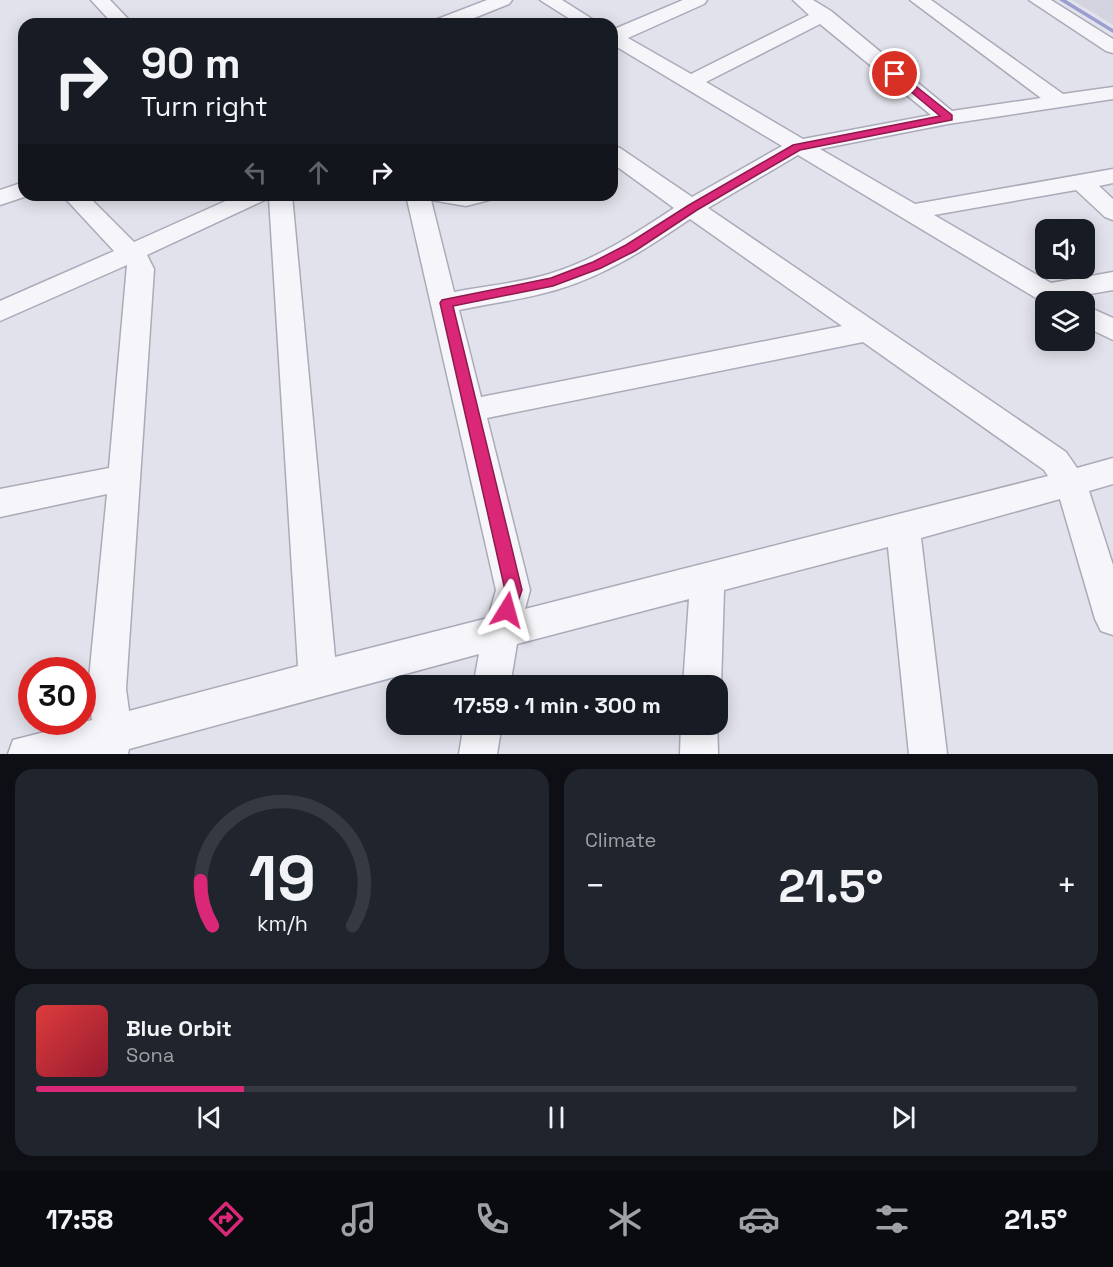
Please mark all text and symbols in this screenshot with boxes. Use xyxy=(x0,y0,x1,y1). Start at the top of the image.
text: 90 m xyxy=(141,37,241,90)
icon: right xyxy=(42,42,120,120)
pin xyxy=(869,48,920,99)
icon: arrive xyxy=(878,57,911,90)
text: Turn right xyxy=(141,89,268,124)
icon: left xyxy=(239,156,272,189)
icon: ahead xyxy=(302,156,335,189)
icon: right xyxy=(365,156,398,189)
map controls xyxy=(1035,219,1095,351)
button: sound xyxy=(1035,219,1095,279)
button: layers xyxy=(1035,291,1095,351)
position arrow xyxy=(475,578,539,642)
speed limit sign: 30 xyxy=(18,657,96,735)
text: 17:59 · 1 min · 300 m xyxy=(453,691,661,719)
text: Climate xyxy=(585,827,656,853)
text: 19 xyxy=(249,839,315,918)
text: 21.5° xyxy=(778,858,884,915)
text: − xyxy=(585,865,605,907)
text: + xyxy=(1057,865,1077,907)
text: km/h xyxy=(256,910,308,937)
text: Blue Orbit xyxy=(126,1014,232,1042)
text: Sona xyxy=(126,1042,174,1068)
icon: previous xyxy=(193,1101,226,1134)
icon: pause xyxy=(540,1101,573,1134)
icon: next xyxy=(887,1101,920,1134)
icon: directions xyxy=(205,1198,247,1240)
icon: music xyxy=(338,1198,380,1240)
icon: phone xyxy=(471,1198,513,1240)
icon: climate xyxy=(604,1198,646,1240)
icon: car xyxy=(738,1198,780,1240)
icon: filters xyxy=(871,1198,913,1240)
text: 17:58 xyxy=(46,1202,113,1237)
text: 21.5° xyxy=(1004,1202,1067,1237)

